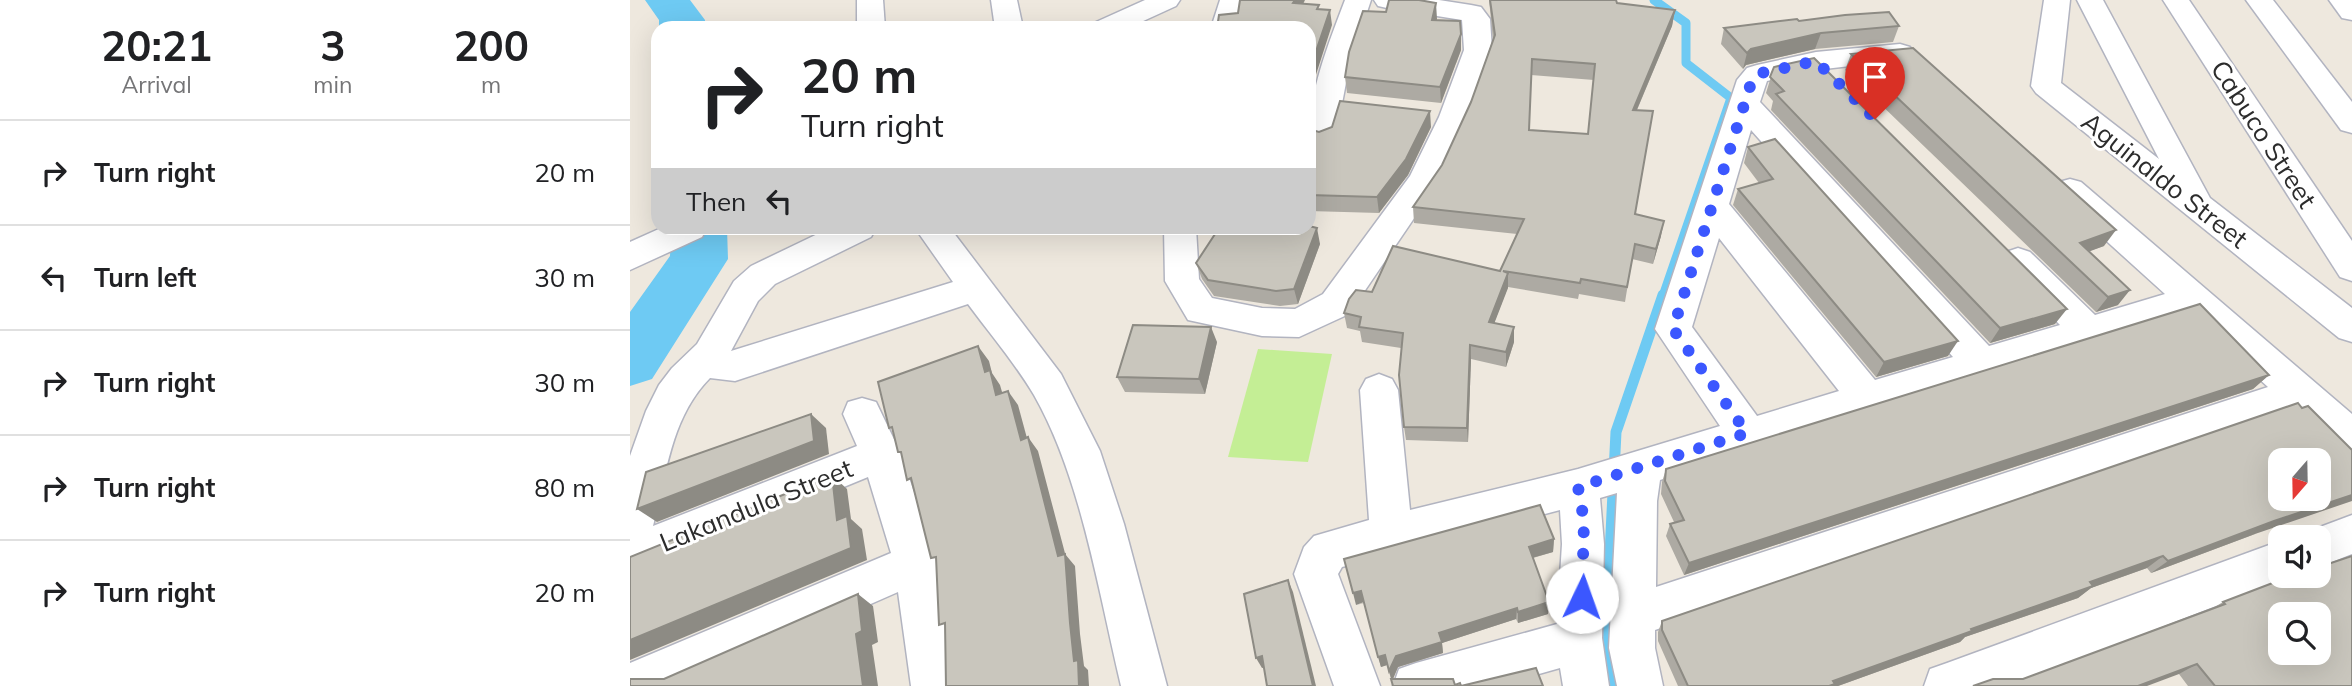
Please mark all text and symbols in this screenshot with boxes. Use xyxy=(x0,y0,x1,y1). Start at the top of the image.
text: 20:21 xyxy=(101,19,212,72)
text: 3 xyxy=(320,19,345,72)
text: 200 xyxy=(453,19,529,72)
text: 20 m xyxy=(801,44,917,105)
pin xyxy=(1845,47,1905,119)
icon: right xyxy=(686,49,777,140)
street label: Cabuco Street xyxy=(2204,54,2324,214)
icon: arrive xyxy=(1856,58,1894,96)
text: Arrival xyxy=(121,70,192,99)
text: min xyxy=(313,70,352,99)
text: m xyxy=(481,70,501,99)
text: Turn right xyxy=(801,105,944,145)
street label: Aguinaldo Street xyxy=(2075,105,2255,255)
icon: right xyxy=(35,154,73,192)
text: Turn right xyxy=(94,156,215,189)
text: 20 m xyxy=(534,156,595,189)
icon: left xyxy=(760,182,798,220)
text: Then xyxy=(686,185,746,218)
icon: left xyxy=(35,259,73,297)
text: Turn left xyxy=(94,261,196,294)
text: 30 m xyxy=(534,261,595,294)
icon: right xyxy=(35,364,73,402)
text: Turn right xyxy=(94,366,215,399)
text: 30 m xyxy=(534,366,595,399)
north arrow xyxy=(2268,448,2331,511)
map controls xyxy=(2268,448,2331,665)
street label: Lakandula Street xyxy=(655,451,857,559)
icon: right xyxy=(35,469,73,507)
text: Turn right xyxy=(94,471,215,504)
text: 80 m xyxy=(534,471,595,504)
button: sound xyxy=(2268,525,2331,588)
position arrow xyxy=(1545,560,1619,634)
icon: right xyxy=(35,574,73,612)
text: Turn right xyxy=(94,576,215,609)
text: 20 m xyxy=(534,576,595,609)
button: search xyxy=(2268,602,2331,665)

